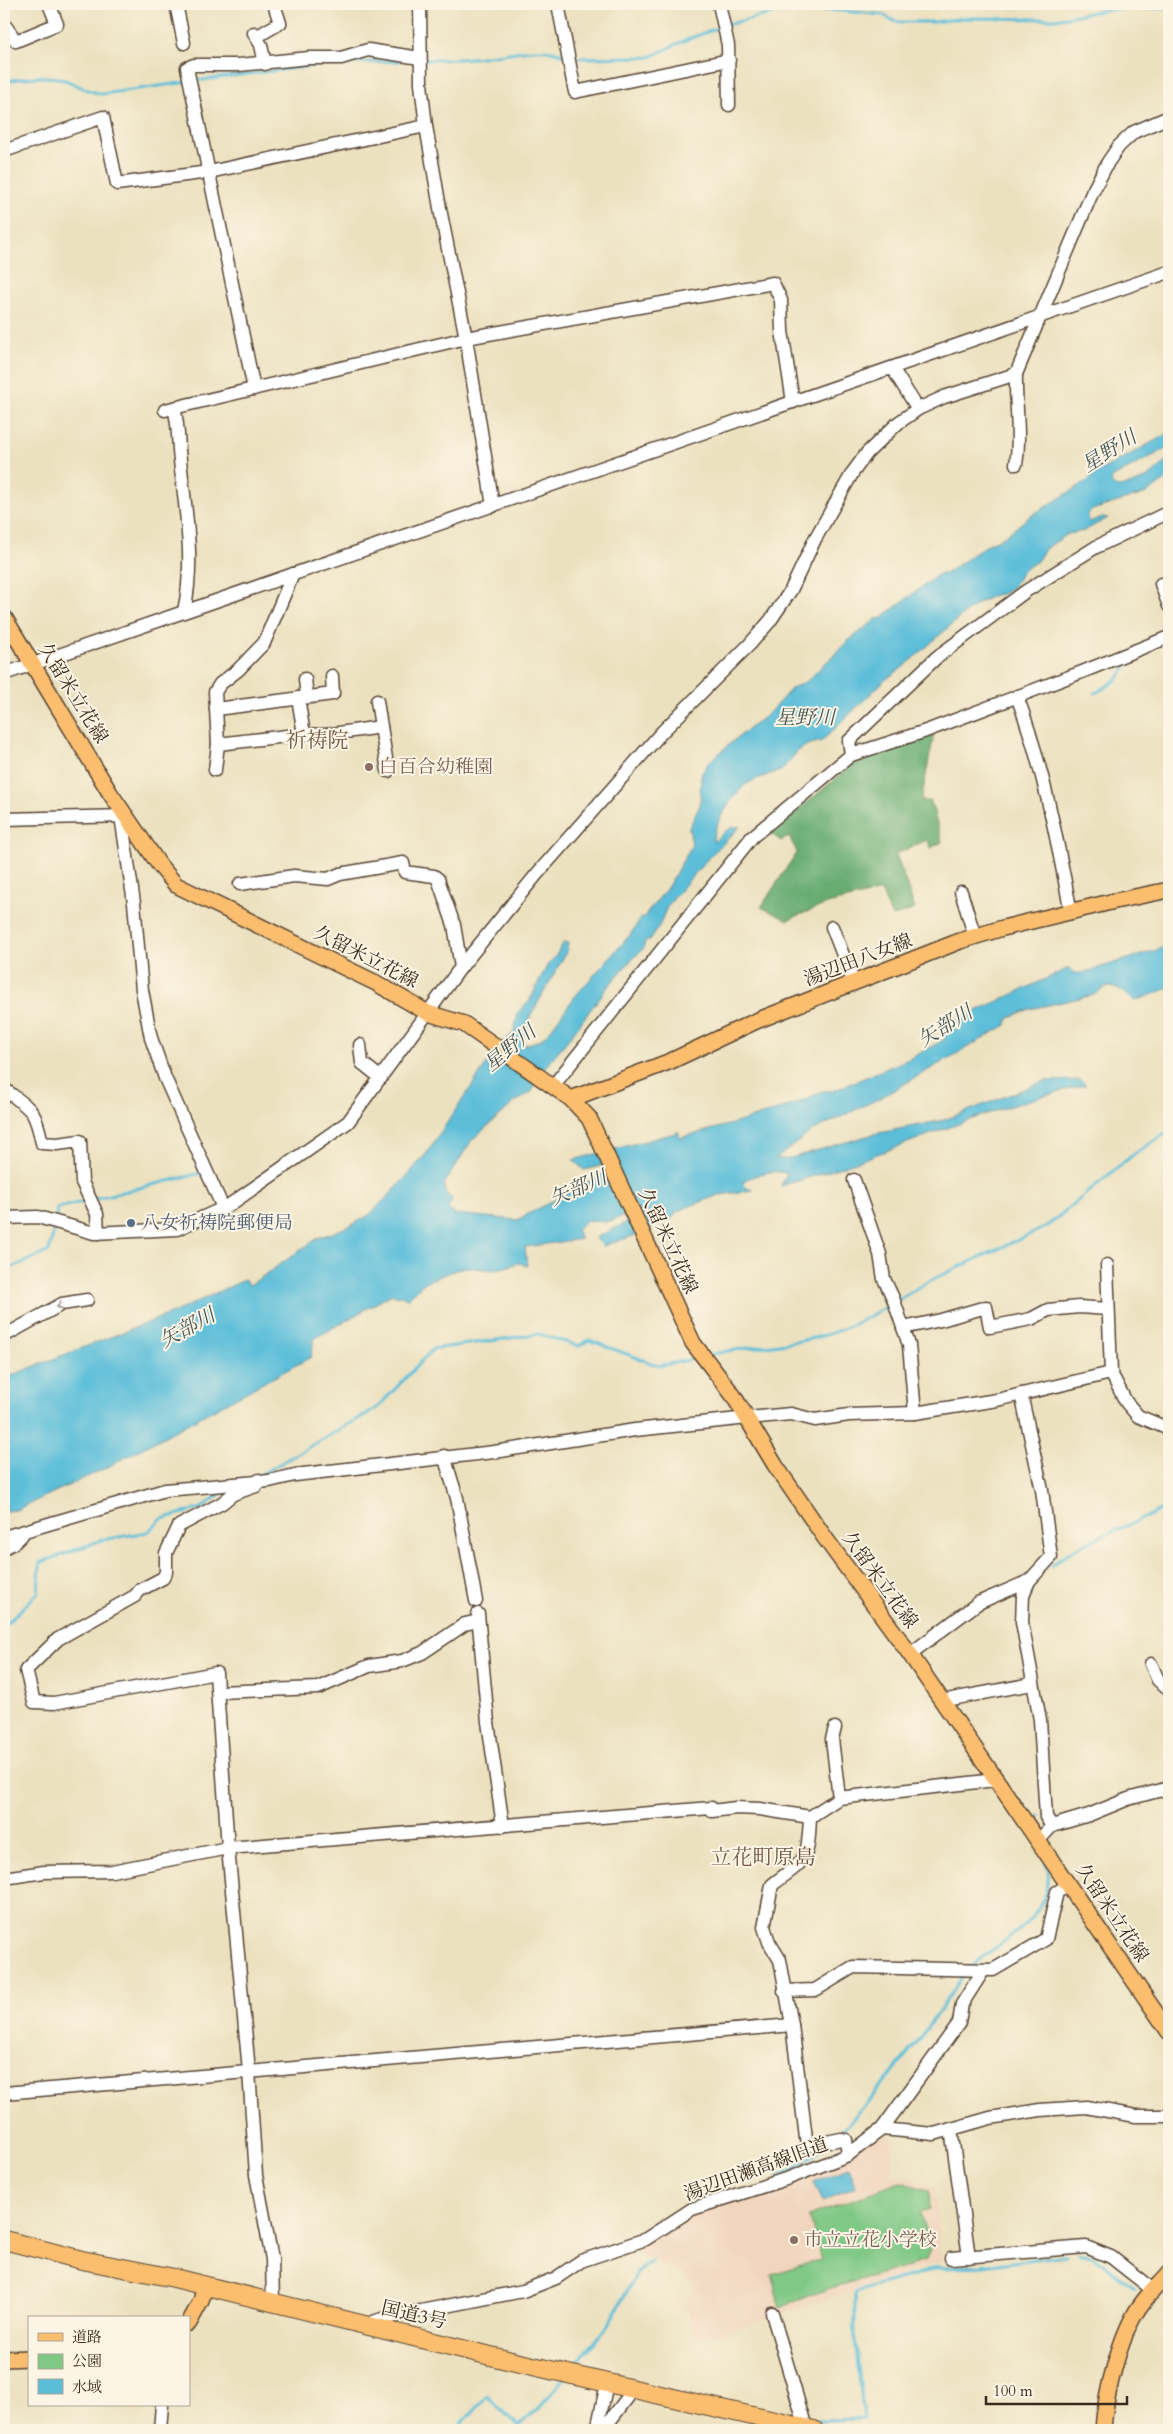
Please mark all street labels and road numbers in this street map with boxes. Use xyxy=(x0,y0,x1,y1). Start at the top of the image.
street label: 久留米立花線 xyxy=(32,638,114,748)
street label: 久留米立花線 xyxy=(309,920,423,994)
street label: 湯辺田八女線 xyxy=(800,927,916,993)
street label: 久留米立花線 xyxy=(632,1184,704,1298)
street label: 久留米立花線 xyxy=(836,1526,924,1634)
street label: 久留米立花線 xyxy=(1069,1858,1155,1968)
street label: 湯辺田瀬高線旧道 xyxy=(680,2131,832,2207)
street label: 国道3号 xyxy=(379,2295,449,2335)

